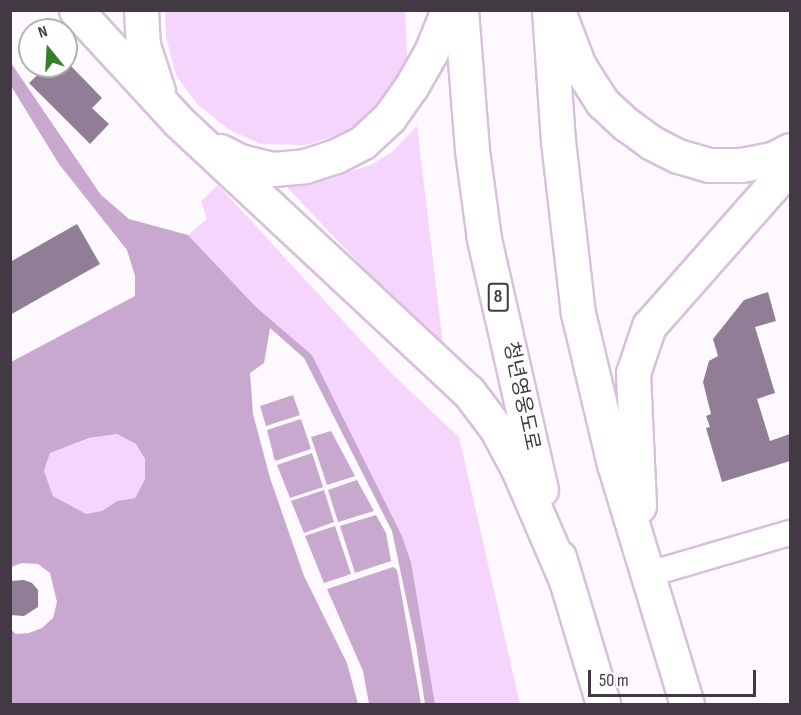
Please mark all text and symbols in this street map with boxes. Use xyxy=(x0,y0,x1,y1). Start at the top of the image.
north arrow xyxy=(18,18,78,78)
text: N xyxy=(36,22,50,43)
road number: 8 xyxy=(488,282,508,312)
street label: 청년영웅도로 xyxy=(498,340,544,452)
scale bar xyxy=(591,658,759,696)
text: 50 m xyxy=(599,670,629,691)

